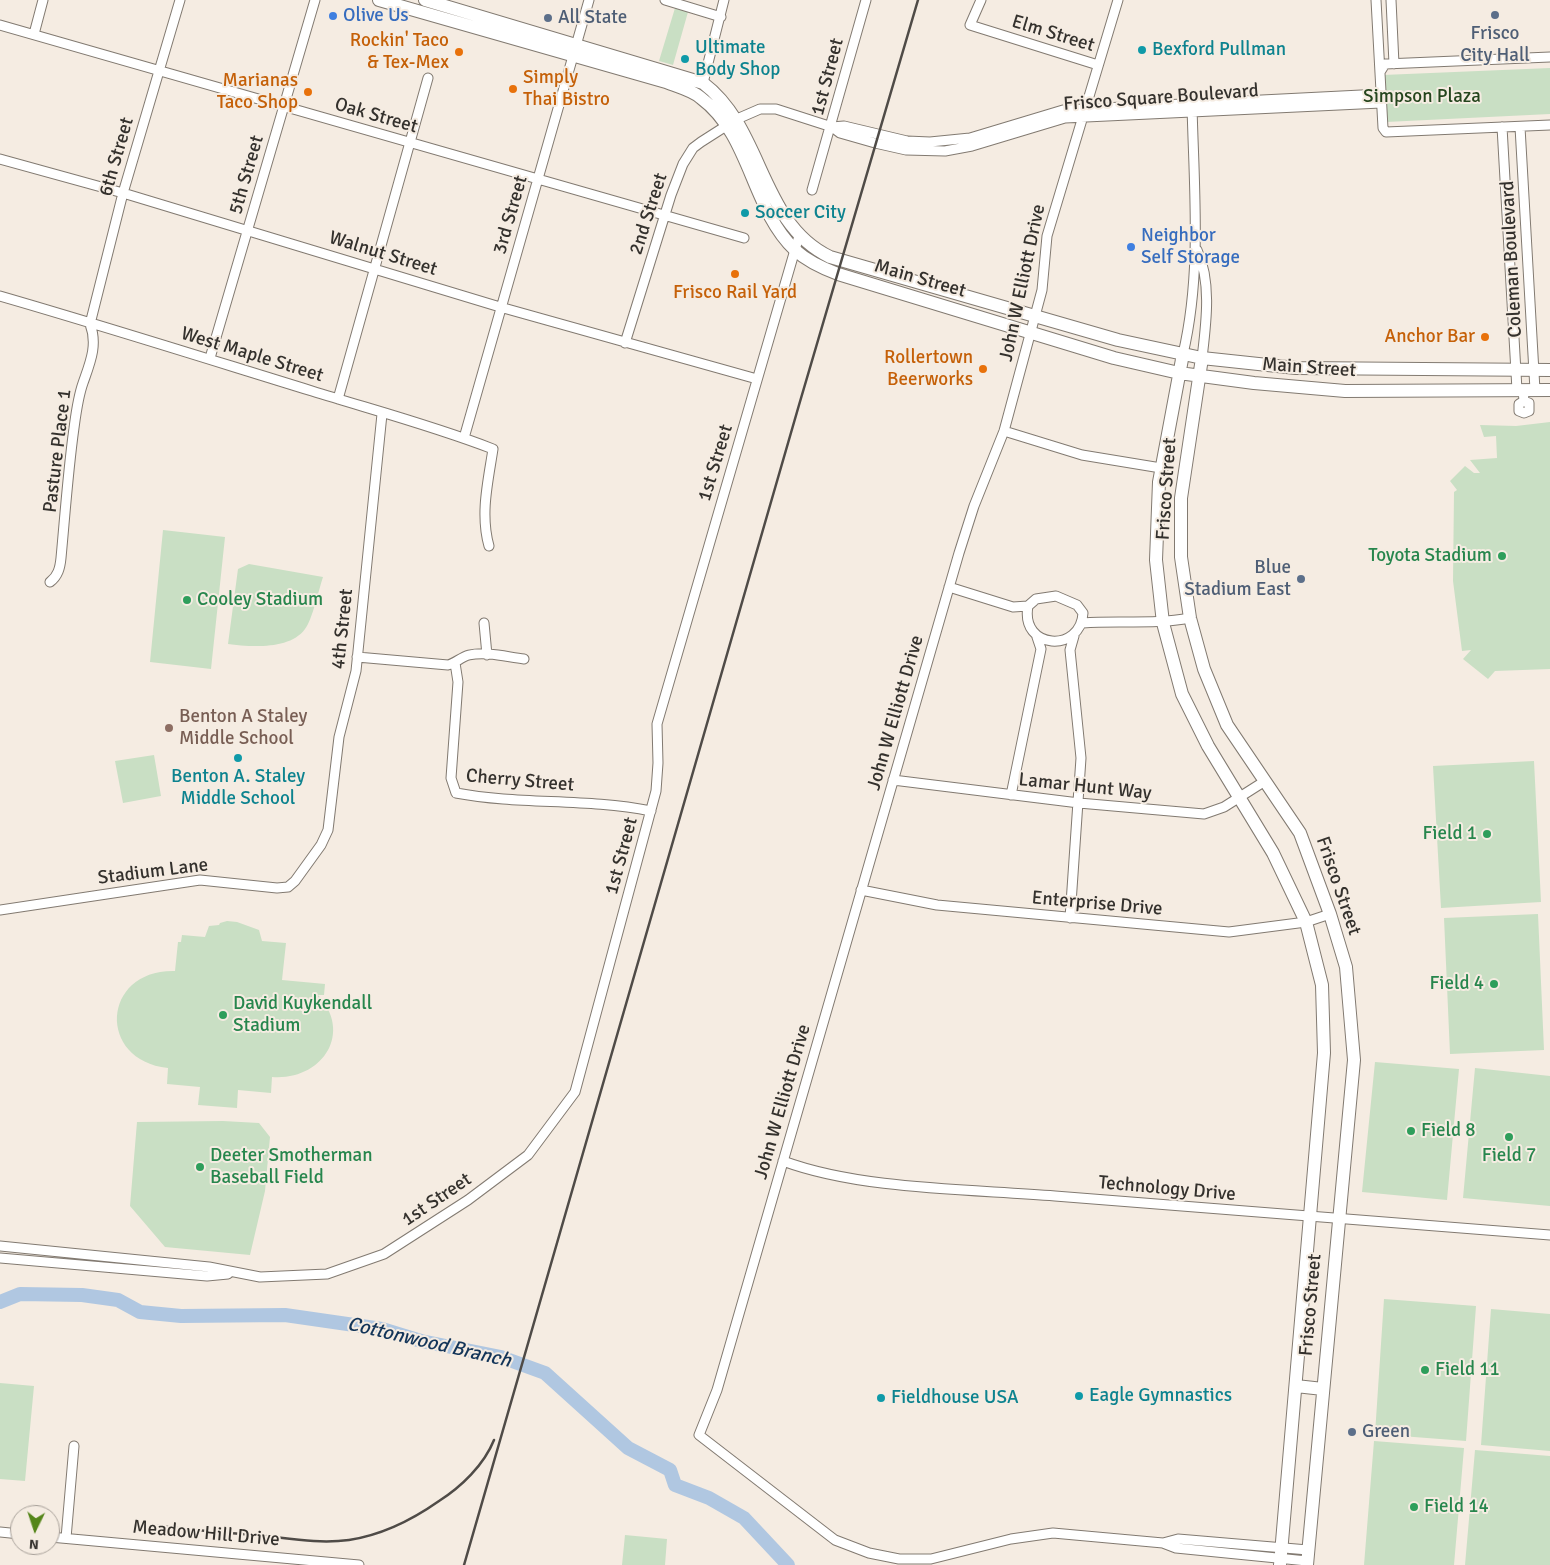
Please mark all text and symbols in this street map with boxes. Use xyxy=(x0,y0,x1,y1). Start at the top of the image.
place label: Olive Us xyxy=(343,5,409,27)
place label: All State xyxy=(558,7,627,29)
marker: Frisco City Hall xyxy=(1489,9,1501,21)
marker: Olive Us xyxy=(327,10,339,22)
street label: Elm Street xyxy=(1009,11,1097,57)
marker: All State xyxy=(542,12,554,24)
place label: Frisco City Hall xyxy=(1460,23,1530,67)
place label: Rockin' Taco & Tex-Mex xyxy=(350,30,449,74)
street label: 1st Street xyxy=(807,36,849,118)
place label: Ultimate Body Shop xyxy=(695,37,780,81)
place label: Bexford Pullman xyxy=(1152,39,1286,61)
marker: Bexford Pullman xyxy=(1136,44,1148,56)
marker: Rockin' Taco & Tex-Mex xyxy=(453,46,465,58)
marker: Ultimate Body Shop xyxy=(679,53,691,65)
place label: Simply Thai Bistro xyxy=(523,67,610,111)
place label: Marianas Taco Shop xyxy=(217,70,298,114)
street label: Frisco Square Boulevard xyxy=(1063,80,1259,116)
marker: Simply Thai Bistro xyxy=(507,83,519,95)
marker: Marianas Taco Shop xyxy=(302,86,314,98)
park label: Simpson Plaza xyxy=(1363,86,1481,108)
street label: Oak Street xyxy=(332,93,420,139)
street label: 6th Street xyxy=(95,115,139,199)
street label: 5th Street xyxy=(225,133,269,217)
street label: 2nd Street xyxy=(625,170,673,258)
street label: 3rd Street xyxy=(489,173,533,257)
street label: Coleman Boulevard xyxy=(1497,180,1527,338)
place label: Soccer City xyxy=(755,202,846,224)
street label: John W Elliott Drive xyxy=(995,202,1051,364)
marker: Soccer City xyxy=(739,207,751,219)
place label: Neighbor Self Storage xyxy=(1141,225,1240,269)
street label: Walnut Street xyxy=(326,227,440,281)
marker: Neighbor Self Storage xyxy=(1125,241,1137,253)
street label: Main Street xyxy=(872,255,968,303)
marker: Frisco Rail Yard xyxy=(729,268,741,280)
place label: Frisco Rail Yard xyxy=(673,282,797,304)
street label: West Maple Street xyxy=(178,323,326,387)
place label: Anchor Bar xyxy=(1385,326,1475,348)
marker: Anchor Bar xyxy=(1479,331,1491,343)
place label: Rollertown Beerworks xyxy=(884,347,973,391)
street label: Main Street xyxy=(1261,353,1357,383)
marker: Rollertown Beerworks xyxy=(977,363,989,375)
street label: Pasture Place 1 xyxy=(39,388,77,514)
street label: 1st Street xyxy=(694,422,738,504)
street label: Frisco Street xyxy=(1152,437,1182,541)
place label: Toyota Stadium xyxy=(1368,545,1492,567)
marker: Toyota Stadium xyxy=(1496,550,1508,562)
place label: Blue Stadium East xyxy=(1184,557,1291,601)
marker: Blue Stadium East xyxy=(1295,573,1307,585)
street label: 4th Street xyxy=(327,588,359,670)
place label: Cooley Stadium xyxy=(197,589,323,611)
marker: Cooley Stadium xyxy=(181,594,193,606)
street label: John W Elliott Drive xyxy=(863,633,929,793)
place label: Benton A Staley Middle School xyxy=(179,706,307,750)
marker: Benton A Staley Middle School xyxy=(163,722,175,734)
marker: Benton A. Staley Middle School xyxy=(232,752,244,764)
street label: Cherry Street xyxy=(465,765,575,797)
place label: Benton A. Staley Middle School xyxy=(171,766,305,810)
street label: Lamar Hunt Way xyxy=(1017,769,1153,805)
street label: 1st Street xyxy=(601,815,643,897)
place label: Field 1 xyxy=(1422,823,1477,845)
marker: Field 1 xyxy=(1481,828,1493,840)
street label: Frisco Street xyxy=(1311,834,1365,938)
street label: Stadium Lane xyxy=(97,854,209,890)
street label: Enterprise Drive xyxy=(1031,887,1163,921)
place label: Field 4 xyxy=(1429,973,1484,995)
marker: Field 4 xyxy=(1488,978,1500,990)
place label: David Kuykendall Stadium xyxy=(233,993,372,1037)
marker: David Kuykendall Stadium xyxy=(217,1009,229,1021)
street label: John W Elliott Drive xyxy=(750,1022,816,1182)
place label: Field 8 xyxy=(1421,1120,1476,1142)
marker: Field 8 xyxy=(1405,1125,1417,1137)
marker: Field 7 xyxy=(1503,1131,1515,1143)
place label: Deeter Smotherman Baseball Field xyxy=(210,1145,373,1189)
place label: Field 7 xyxy=(1482,1145,1536,1167)
marker: Deeter Smotherman Baseball Field xyxy=(194,1161,206,1173)
street label: 1st Street xyxy=(398,1168,476,1232)
street label: Technology Drive xyxy=(1097,1172,1237,1206)
street label: Frisco Street xyxy=(1295,1253,1327,1357)
water label: Cottonwood Branch xyxy=(345,1312,513,1374)
place label: Field 11 xyxy=(1435,1359,1500,1381)
marker: Field 11 xyxy=(1419,1364,1431,1376)
place label: Eagle Gymnastics xyxy=(1089,1385,1232,1407)
place label: Fieldhouse USA xyxy=(891,1387,1019,1409)
marker: Eagle Gymnastics xyxy=(1073,1390,1085,1402)
marker: Fieldhouse USA xyxy=(875,1392,887,1404)
place label: Green xyxy=(1362,1421,1410,1443)
marker: Green xyxy=(1346,1426,1358,1438)
place label: Field 14 xyxy=(1424,1496,1489,1518)
marker: Field 14 xyxy=(1408,1501,1420,1513)
north arrow xyxy=(10,1505,60,1555)
street label: Meadow Hill Drive xyxy=(131,1516,281,1552)
text: N xyxy=(29,1536,39,1553)

